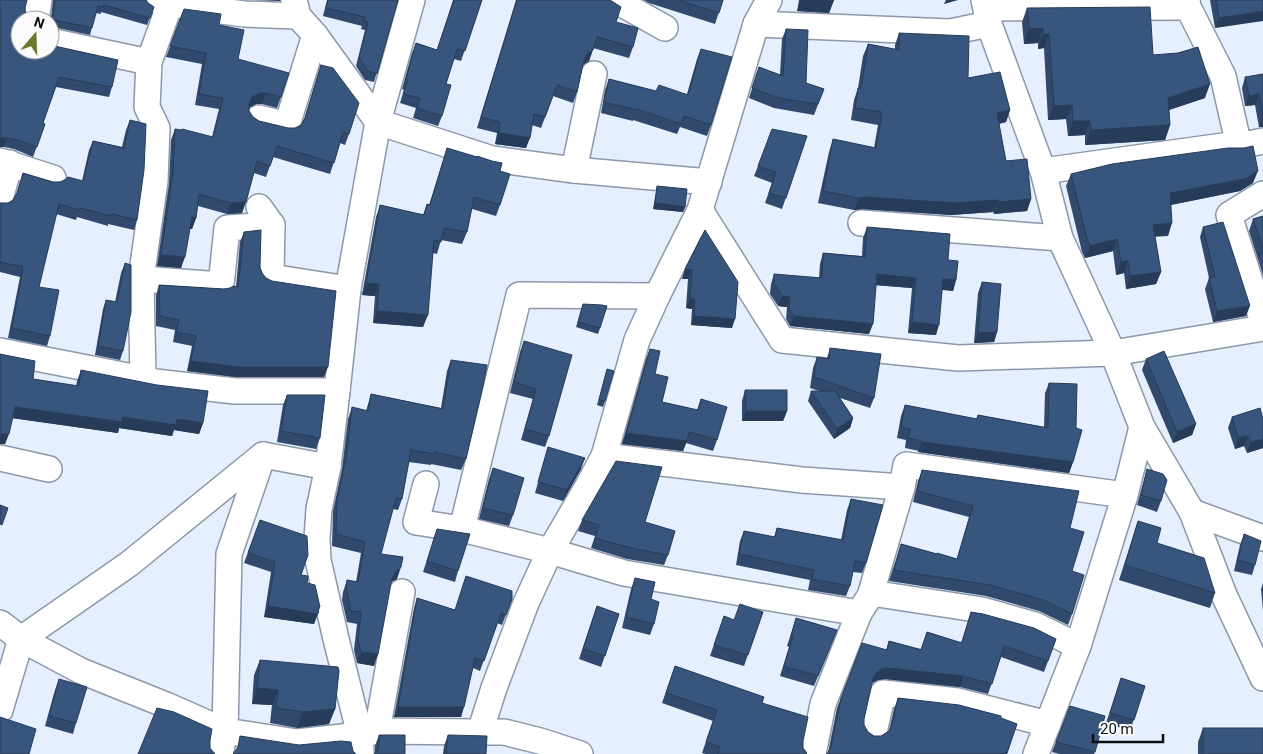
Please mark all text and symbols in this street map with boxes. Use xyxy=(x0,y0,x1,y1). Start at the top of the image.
north arrow xyxy=(10,10,60,60)
text: N xyxy=(32,14,47,32)
scale bar xyxy=(1093,712,1163,744)
text: 20 m xyxy=(1100,720,1134,738)

